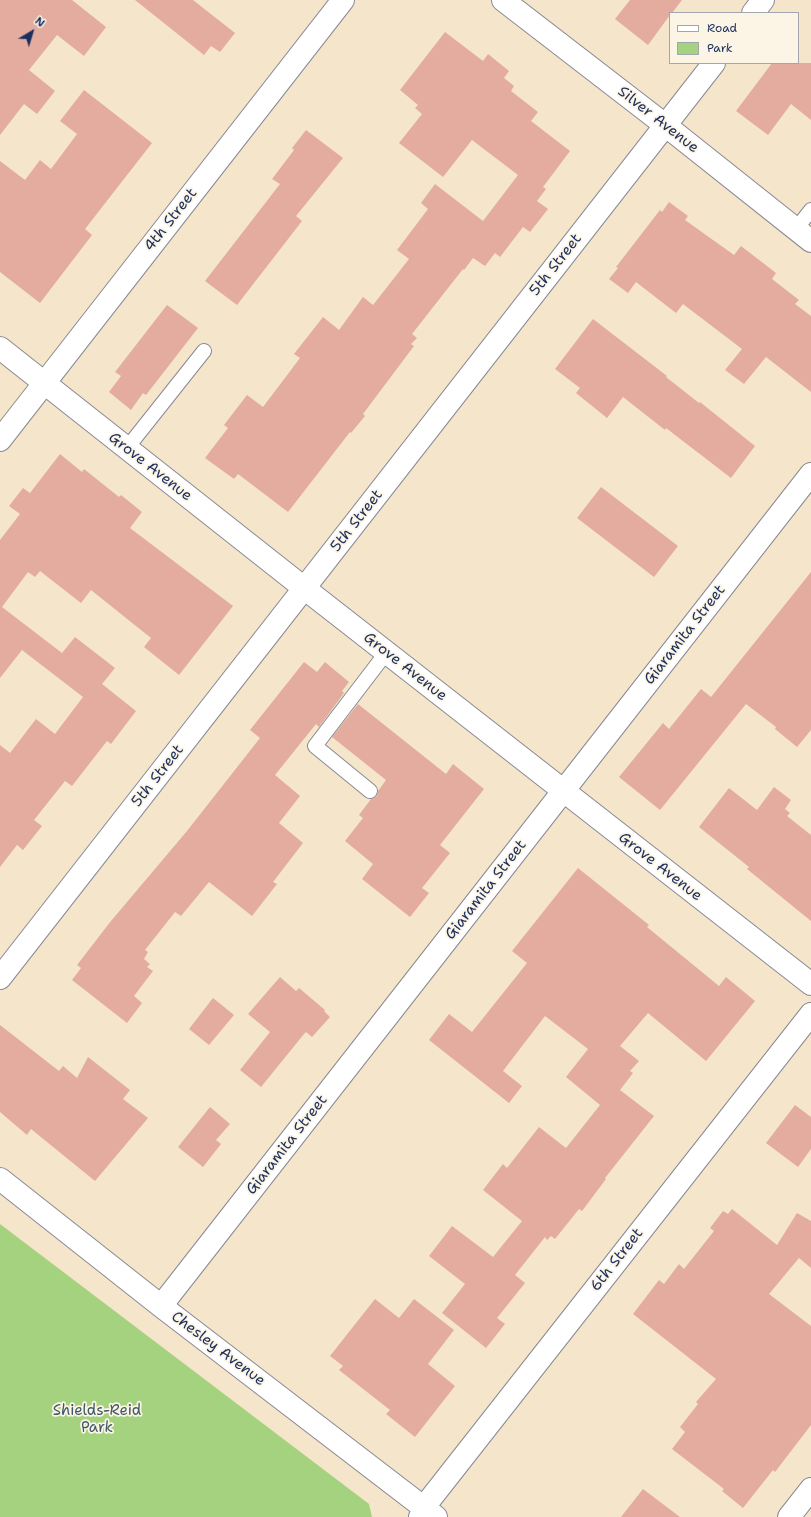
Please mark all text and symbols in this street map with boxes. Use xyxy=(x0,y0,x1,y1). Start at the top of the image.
north arrow xyxy=(12,12,52,52)
legend xyxy=(669,12,799,64)
text: N xyxy=(32,14,48,31)
text: Road xyxy=(707,20,737,36)
text: Park xyxy=(707,40,733,56)
street label: Silver Avenue xyxy=(614,83,702,157)
street label: 4th Street xyxy=(141,185,201,255)
street label: 5th Street xyxy=(526,230,586,300)
street label: Grove Avenue xyxy=(105,429,195,505)
street label: 5th Street xyxy=(327,486,387,556)
street label: Giaramita Street xyxy=(641,582,729,688)
street label: Grove Avenue xyxy=(360,629,450,705)
street label: 5th Street xyxy=(128,741,188,811)
street label: Grove Avenue xyxy=(615,829,705,905)
street label: Giaramita Street xyxy=(442,837,530,943)
street label: Giaramita Street xyxy=(243,1092,331,1198)
street label: 6th Street xyxy=(587,1225,647,1295)
street label: Chesley Avenue xyxy=(167,1308,269,1390)
park label: Shields-Reid Park xyxy=(53,1402,141,1437)

